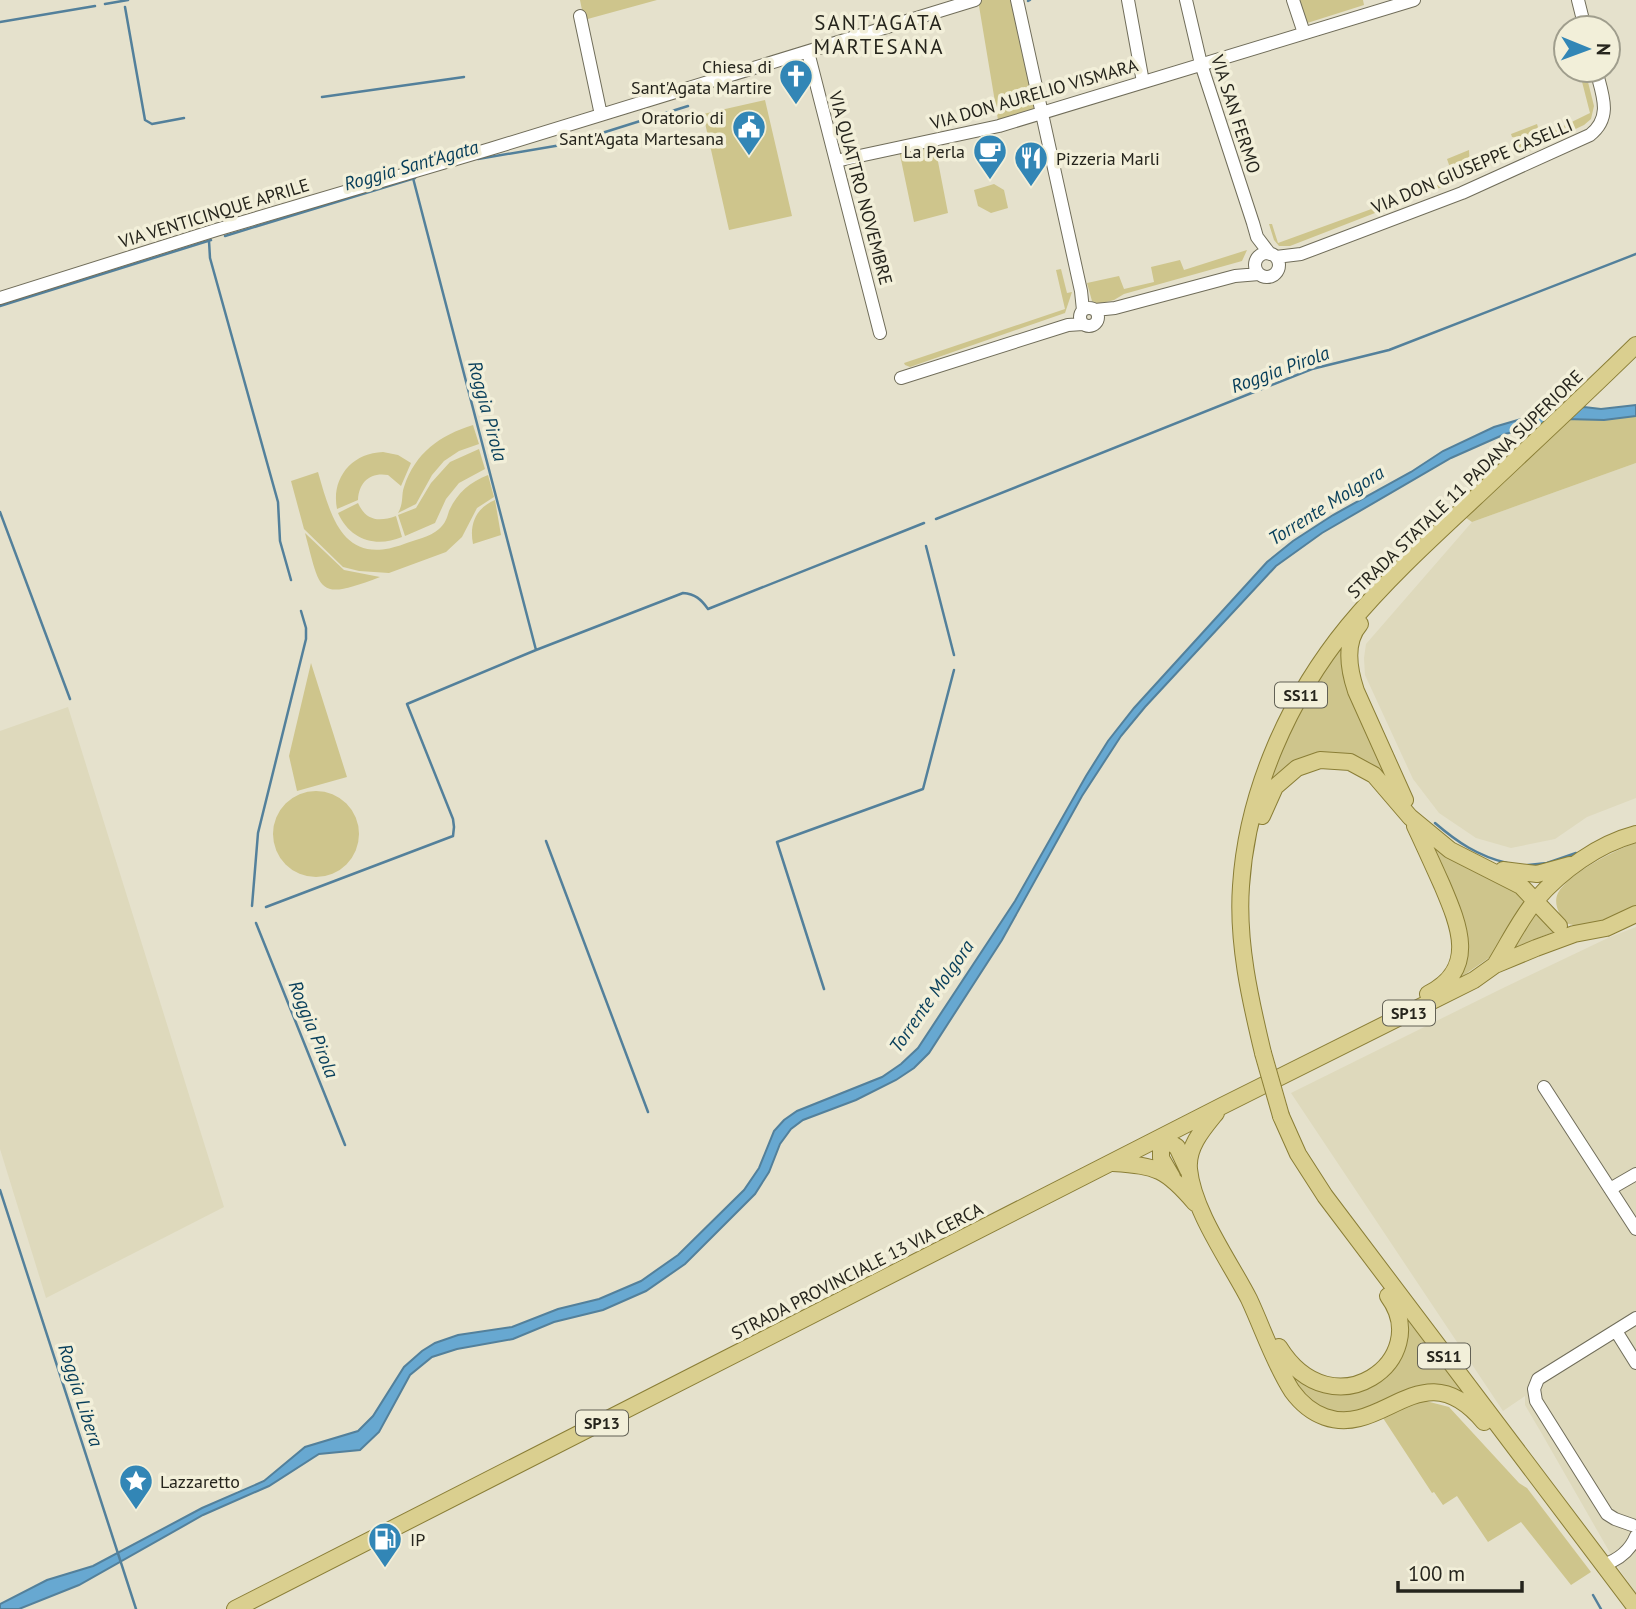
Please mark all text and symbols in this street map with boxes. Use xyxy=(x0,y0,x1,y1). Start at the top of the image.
district label: SANT'AGATA MARTESANA xyxy=(814,9,944,60)
north arrow xyxy=(1552,14,1622,84)
text: N xyxy=(1592,43,1616,56)
street label: VIA SAN FERMO xyxy=(1206,51,1266,176)
street label: VIA DON AURELIO VISMARA xyxy=(927,53,1141,135)
place label: Chiesa di Sant'Agata Martire xyxy=(631,55,772,99)
church icon: Chiesa di Sant'Agata Martire xyxy=(777,57,815,106)
street label: VIA QUATTRO NOVEMBRE xyxy=(824,88,898,287)
place label: Oratorio di Sant'Agata Martesana xyxy=(559,106,724,150)
public building icon: Oratorio di Sant'Agata Martesana xyxy=(730,108,768,157)
street label: VIA DON GIUSEPPE CASELLI xyxy=(1367,113,1576,219)
cafe icon: La Perla xyxy=(971,132,1009,181)
water label: Roggia Sant'Agata xyxy=(341,134,482,196)
restaurant icon: Pizzeria Marli xyxy=(1012,139,1050,188)
place label: La Perla xyxy=(903,140,965,163)
place label: Pizzeria Marli xyxy=(1056,147,1160,170)
street label: VIA VENTICINQUE APRILE xyxy=(115,173,312,253)
water label: Roggia Pirola xyxy=(1228,340,1333,398)
water label: Roggia Pirola xyxy=(463,358,513,465)
street label: STRADA STATALE 11 PADANA SUPERIORE xyxy=(1342,365,1588,603)
water label: Torrente Molgora xyxy=(1264,459,1389,550)
road number: SS11 xyxy=(1275,682,1327,708)
water label: Torrente Molgora xyxy=(883,935,979,1057)
water label: Roggia Pirola xyxy=(284,977,345,1082)
road number: SP13 xyxy=(1383,1001,1435,1026)
street label: STRADA PROVINCIALE 13 VIA CERCA xyxy=(727,1197,987,1345)
water label: Roggia Libera xyxy=(53,1341,109,1450)
road number: SS11 xyxy=(1418,1344,1470,1368)
road number: SP13 xyxy=(576,1410,628,1436)
place icon: Lazzaretto xyxy=(117,1462,155,1511)
place label: Lazzaretto xyxy=(160,1470,240,1493)
fuel station icon: IP xyxy=(366,1520,404,1569)
place label: IP xyxy=(410,1528,425,1551)
scale bar xyxy=(1398,1550,1522,1594)
text: 100 m xyxy=(1408,1560,1465,1587)

